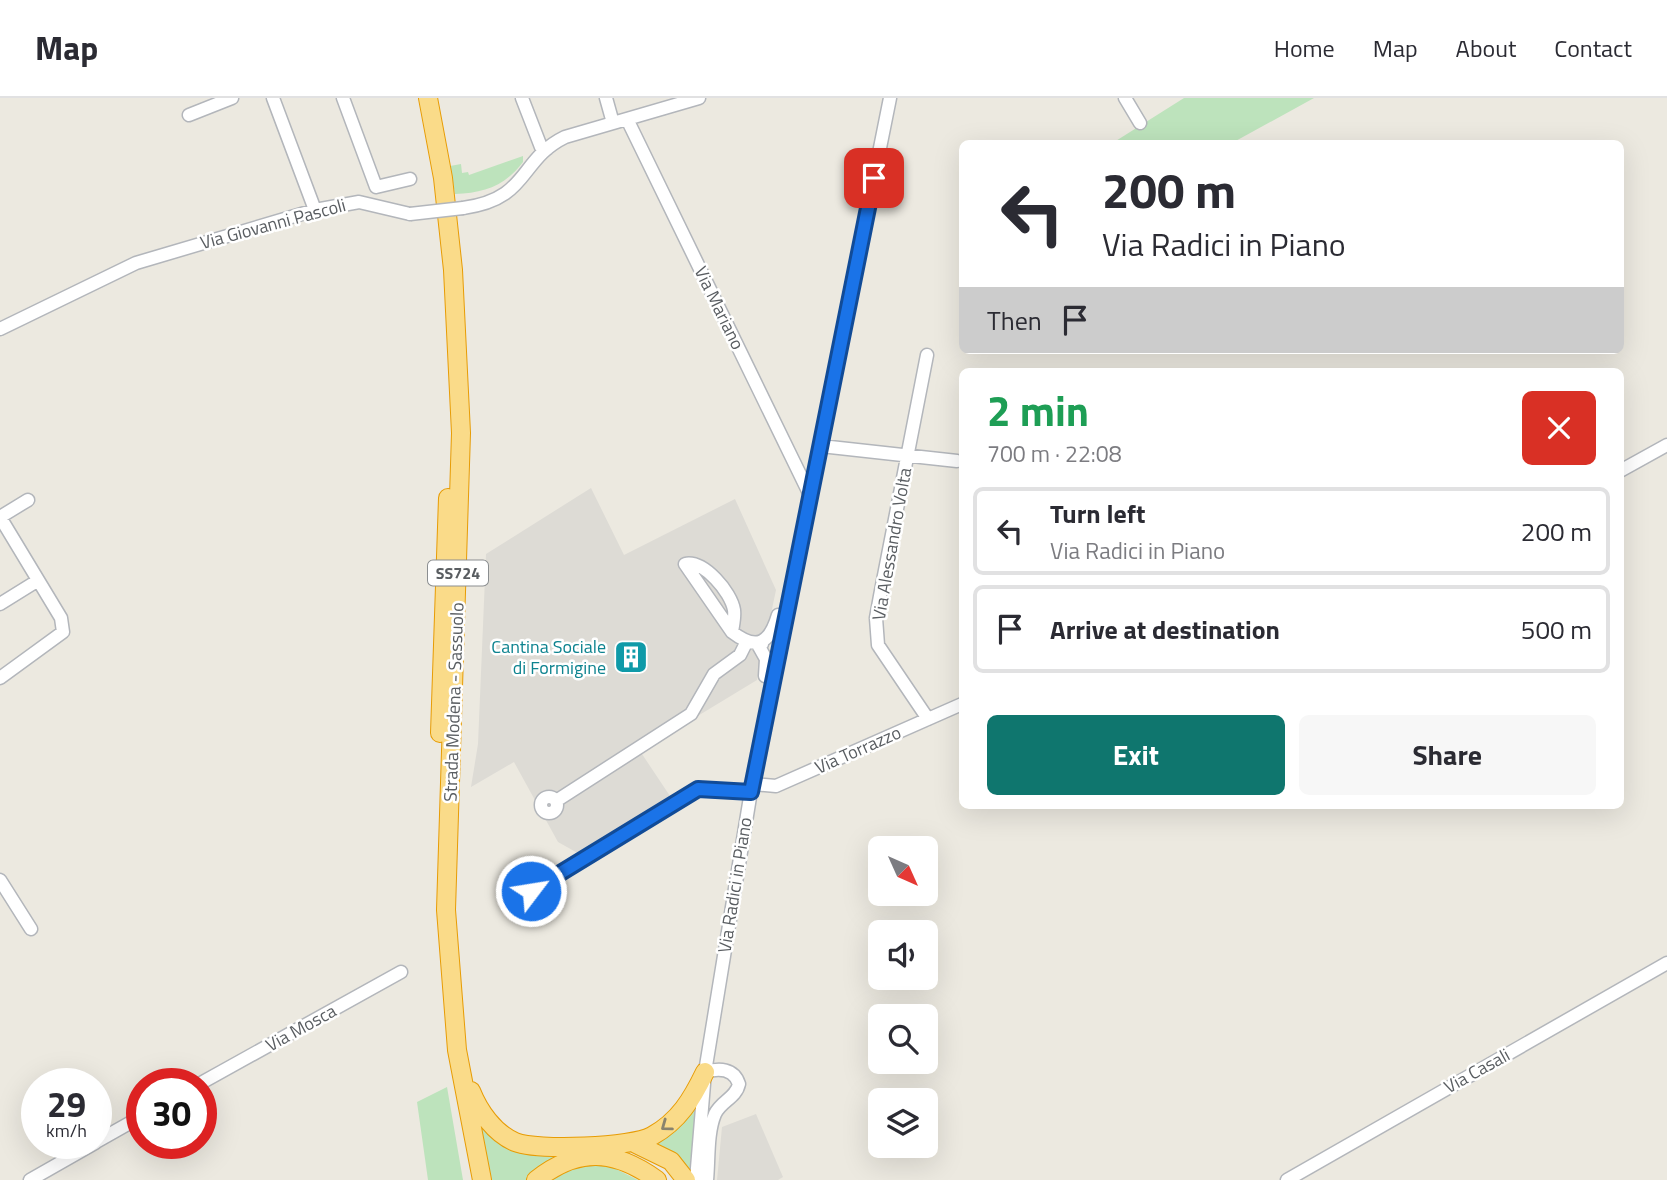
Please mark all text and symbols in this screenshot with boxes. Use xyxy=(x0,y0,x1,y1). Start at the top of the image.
text: Map xyxy=(35,23,98,73)
text: Home xyxy=(1274,30,1335,66)
text: Map xyxy=(1373,30,1418,66)
text: About xyxy=(1456,30,1516,66)
text: Contact xyxy=(1554,30,1632,66)
pin xyxy=(844,148,904,208)
text: 200 m xyxy=(1102,152,1236,227)
icon: arrive xyxy=(855,159,893,197)
icon: left xyxy=(987,168,1078,259)
street label: Via Giovanni Pascoli xyxy=(197,191,349,256)
text: Via Radici in Piano xyxy=(1102,220,1346,268)
street label: Via Mariano xyxy=(688,261,751,354)
text: Then xyxy=(987,301,1042,340)
icon: arrive xyxy=(1056,301,1094,339)
text: 2 min xyxy=(987,378,1089,442)
button: close xyxy=(1522,391,1596,465)
text: 700 m · 22:08 xyxy=(987,436,1122,471)
street label: Via Alessandro Volta xyxy=(865,465,918,622)
text: Turn left xyxy=(1050,494,1145,533)
icon: left xyxy=(991,512,1029,550)
text: 200 m xyxy=(1521,512,1592,551)
text: Via Radici in Piano xyxy=(1050,533,1225,568)
road number: SS724 xyxy=(428,560,488,586)
street label: Strada Modena - Sassuolo xyxy=(437,602,470,802)
icon: arrive xyxy=(991,610,1029,648)
text: Arrive at destination xyxy=(1050,610,1280,649)
text: 500 m xyxy=(1521,610,1592,649)
place label: Cantina Sociale di Formigine xyxy=(491,633,606,681)
building icon: Cantina Sociale di Formigine xyxy=(612,638,650,676)
button: Exit xyxy=(987,715,1285,795)
button: Share xyxy=(1299,715,1596,795)
street label: Via Torrazzo xyxy=(810,718,905,781)
street label: Via Radici in Piano xyxy=(710,815,759,955)
north arrow xyxy=(868,836,938,906)
map controls xyxy=(868,836,938,1158)
position arrow xyxy=(494,854,568,928)
button: sound xyxy=(868,920,938,990)
street label: Via Mosca xyxy=(260,997,341,1058)
button: search xyxy=(868,1004,938,1074)
street label: Via Casali xyxy=(1439,1041,1515,1100)
speed limit sign: 30 xyxy=(126,1068,217,1159)
text: 29 xyxy=(47,1077,86,1131)
button: layers xyxy=(868,1088,938,1158)
text: km/h xyxy=(46,1117,87,1144)
one-way arrow xyxy=(661,1118,674,1131)

